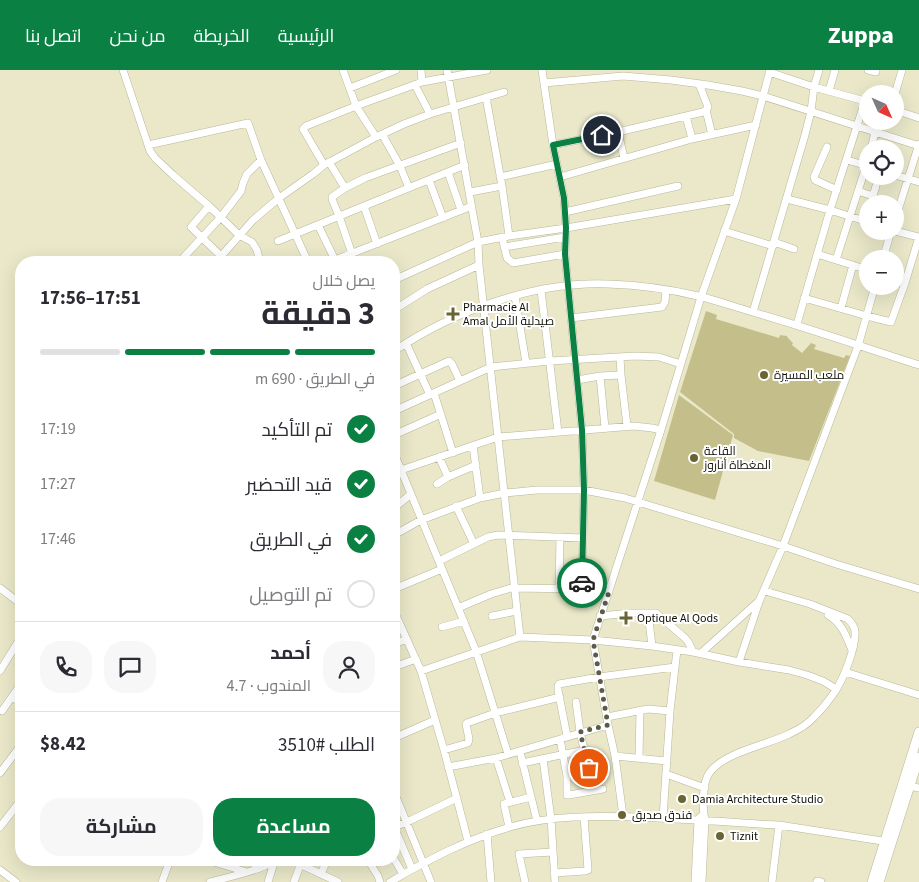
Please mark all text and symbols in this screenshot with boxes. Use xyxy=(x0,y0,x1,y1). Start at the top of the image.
text: Zuppa xyxy=(828,18,894,53)
text: اتصل بنا xyxy=(25,24,82,49)
text: من نحن xyxy=(110,24,166,49)
text: الخريطة xyxy=(194,24,250,49)
text: الرئيسية xyxy=(278,24,334,49)
north arrow xyxy=(859,85,904,130)
map controls xyxy=(859,85,904,295)
pin xyxy=(581,114,623,156)
icon: home xyxy=(588,121,616,149)
button: locate xyxy=(859,140,904,185)
button: + xyxy=(859,195,904,240)
button: − xyxy=(859,250,904,295)
text: يصل خلال xyxy=(312,270,375,292)
text: 17:51–17:56 xyxy=(40,285,141,312)
text: 3 دقيقة xyxy=(261,291,375,337)
place label: Pharmacie Al Amal صيدلية الأمل xyxy=(463,299,554,330)
marker: Pharmacie Al Amal صيدلية الأمل xyxy=(447,308,459,320)
place label: ملعب المسيرة xyxy=(774,367,844,384)
text: في الطريق · 690 m xyxy=(255,368,375,390)
marker: ملعب المسيرة xyxy=(758,369,770,381)
icon: check xyxy=(347,415,375,443)
text: تم التأكيد xyxy=(261,417,332,444)
text: 17:19 xyxy=(40,418,76,440)
place label: القاعة المغطاة أناروز xyxy=(703,443,771,474)
marker: القاعة المغطاة أناروز xyxy=(688,452,700,464)
icon: check xyxy=(347,470,375,498)
text: قيد التحضير xyxy=(246,472,332,499)
text: 17:27 xyxy=(40,473,76,495)
icon: check xyxy=(347,525,375,553)
text: في الطريق xyxy=(250,527,332,554)
text: 17:46 xyxy=(40,528,76,550)
courier xyxy=(557,558,607,608)
icon: car xyxy=(568,569,596,597)
text: تم التوصيل xyxy=(249,582,332,609)
place label: Optique Al Qods xyxy=(637,610,718,627)
marker: Optique Al Qods xyxy=(619,611,633,625)
text: أحمد xyxy=(270,640,311,667)
button: phone xyxy=(40,641,92,693)
button: chat xyxy=(104,641,156,693)
button: person xyxy=(323,641,375,693)
text: المندوب · 4.7 xyxy=(227,675,311,697)
text: $8.42 xyxy=(40,731,86,758)
text: الطلب #3510 xyxy=(278,732,375,759)
pin xyxy=(568,747,610,789)
icon: bag xyxy=(575,754,603,782)
place label: Damia Architecture Studio xyxy=(692,791,823,808)
marker: Damia Architecture Studio xyxy=(676,793,688,805)
button: مشاركة xyxy=(40,798,203,856)
button: مساعدة xyxy=(213,798,375,856)
place label: فندق صديق xyxy=(632,807,692,824)
marker: فندق صديق xyxy=(616,809,628,821)
place label: Tiznit xyxy=(730,828,758,845)
marker: Tiznit xyxy=(714,830,726,842)

